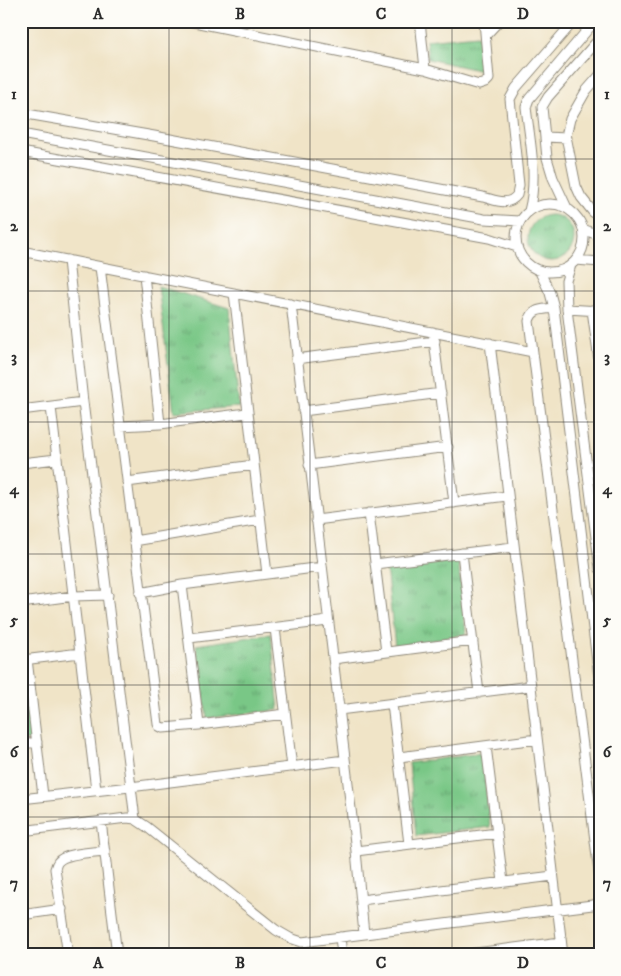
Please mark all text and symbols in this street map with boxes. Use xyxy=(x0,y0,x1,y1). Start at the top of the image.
text: A xyxy=(92,4,104,24)
text: B xyxy=(235,4,245,24)
text: C xyxy=(376,4,386,24)
text: D xyxy=(517,4,529,24)
text: 1 xyxy=(11,84,17,104)
text: 1 xyxy=(604,84,610,104)
text: 2 xyxy=(10,216,19,236)
text: 2 xyxy=(603,216,612,236)
text: 3 xyxy=(11,347,17,367)
text: 3 xyxy=(604,347,610,367)
text: 4 xyxy=(8,479,19,499)
text: 4 xyxy=(601,479,612,499)
text: 5 xyxy=(9,610,18,630)
text: 5 xyxy=(602,610,611,630)
text: 6 xyxy=(10,742,20,762)
text: 6 xyxy=(603,742,613,762)
text: 7 xyxy=(10,873,18,893)
text: 7 xyxy=(603,873,611,893)
text: A xyxy=(92,953,104,973)
text: B xyxy=(235,953,245,973)
text: C xyxy=(376,953,386,973)
text: D xyxy=(517,953,529,973)

